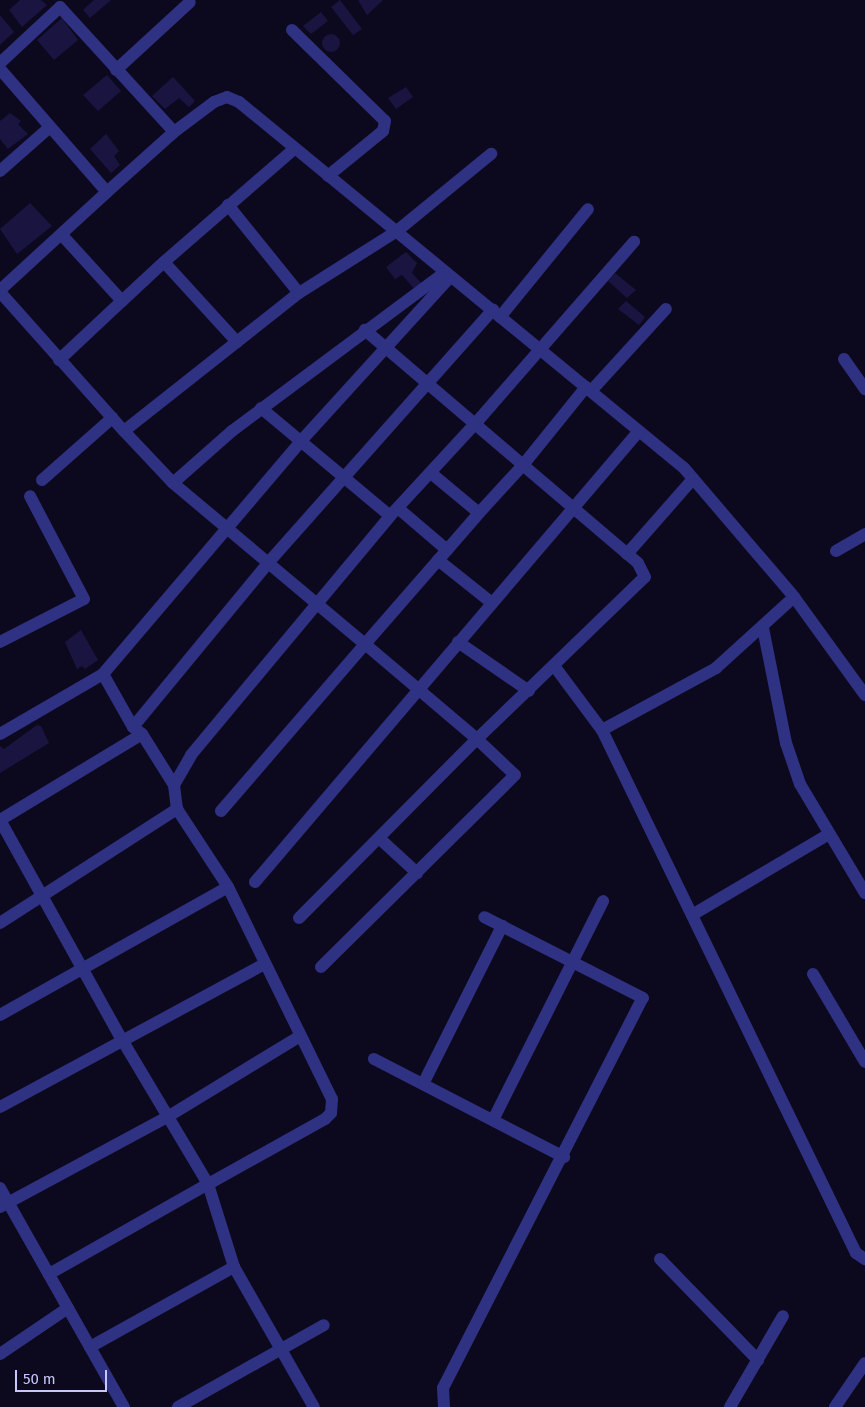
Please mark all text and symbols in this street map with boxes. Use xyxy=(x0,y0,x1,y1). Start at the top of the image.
scale bar xyxy=(18,1360,110,1392)
text: 50 m xyxy=(23,1370,56,1388)

